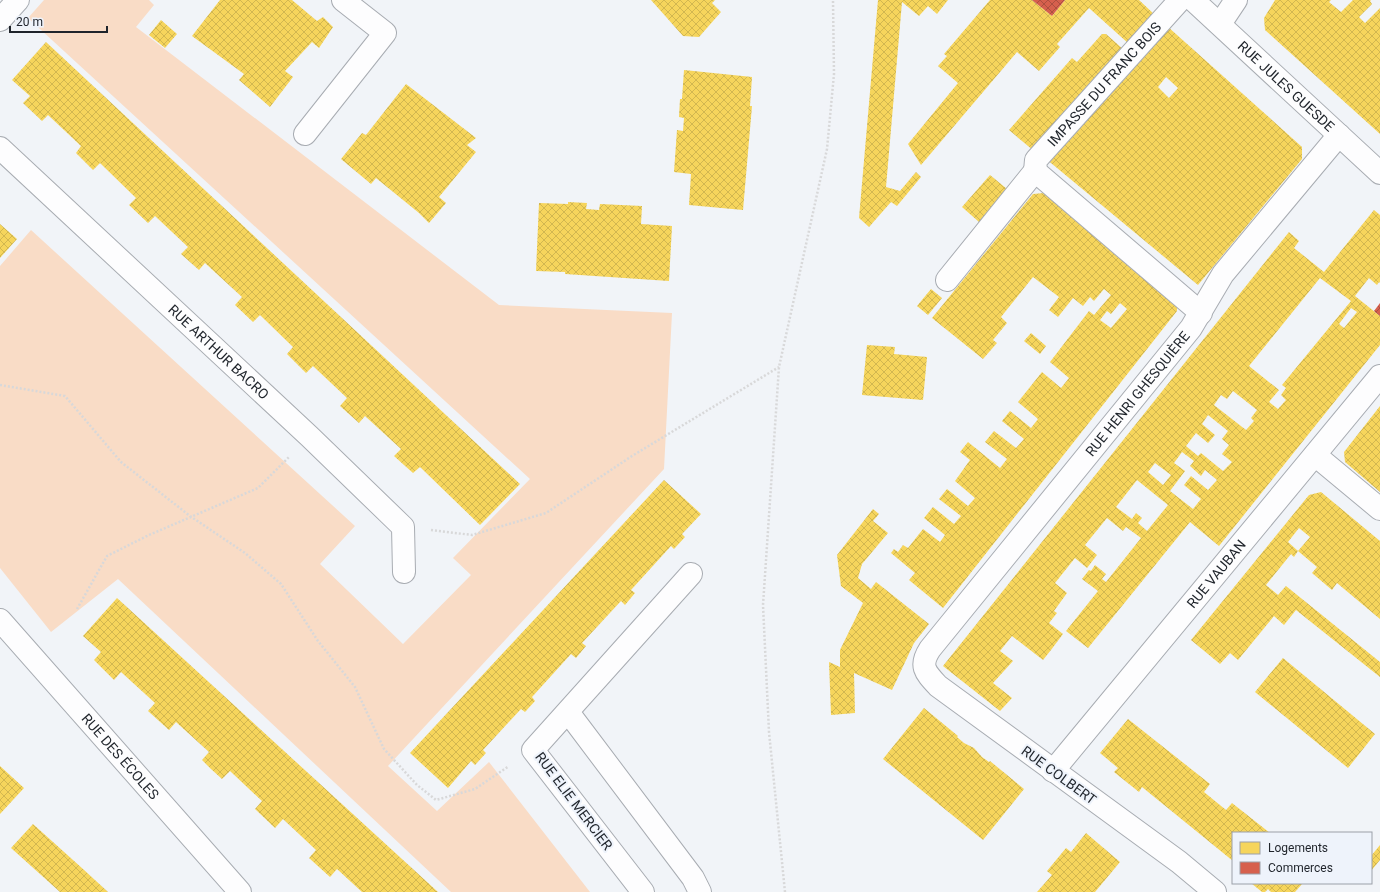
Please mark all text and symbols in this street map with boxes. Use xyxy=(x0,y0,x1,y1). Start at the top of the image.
scale bar xyxy=(10,8,107,34)
text: 20 m xyxy=(16,15,43,29)
street label: IMPASSE DU FRANC BOIS xyxy=(1044,19,1164,150)
street label: RUE JULES GUESDE xyxy=(1235,38,1338,135)
street label: RUE ARTHUR BACRO xyxy=(165,301,272,402)
street label: RUE HENRI GHESQUIÈRE xyxy=(1082,328,1193,459)
street label: RUE VAUBAN xyxy=(1183,537,1249,611)
street label: RUE DES ÉCOLES xyxy=(78,710,162,803)
street label: RUE COLBERT xyxy=(1018,743,1100,808)
street label: RUE ELIE MERCIER xyxy=(532,749,616,853)
legend xyxy=(1232,832,1372,884)
text: Logements xyxy=(1268,841,1328,855)
text: Commerces xyxy=(1268,861,1333,875)

